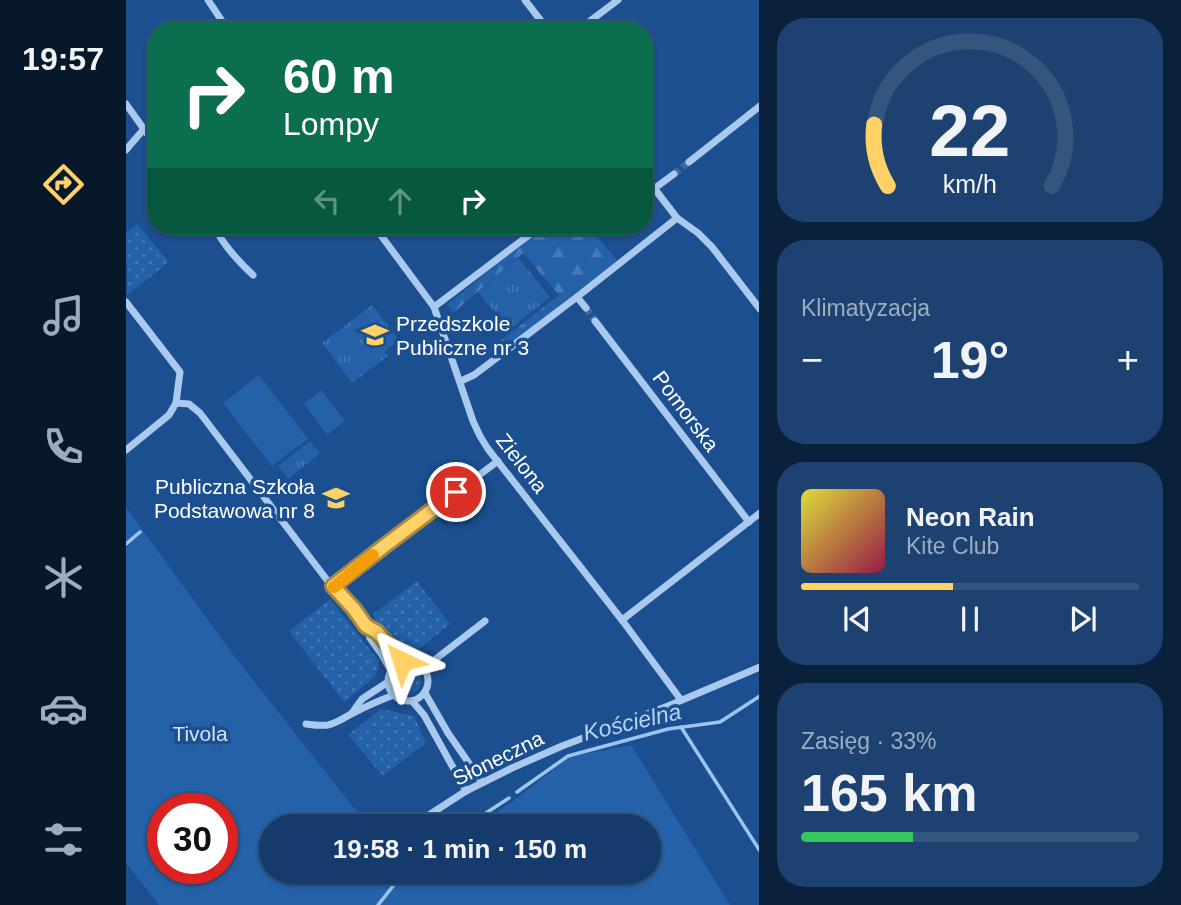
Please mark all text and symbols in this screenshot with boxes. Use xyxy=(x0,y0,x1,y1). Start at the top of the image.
text: 19:57 xyxy=(22,41,104,77)
icon: right xyxy=(168,49,259,140)
text: 60 m xyxy=(283,49,395,103)
text: 22 xyxy=(930,90,1010,171)
text: Lompy xyxy=(283,106,379,142)
icon: directions xyxy=(39,160,88,209)
text: km/h xyxy=(943,170,997,198)
icon: left xyxy=(308,182,346,220)
icon: ahead xyxy=(381,182,419,220)
icon: right xyxy=(454,182,492,220)
icon: music xyxy=(39,291,88,340)
text: Klimatyzacja xyxy=(801,295,930,321)
place label: Przedszkole Publiczne nr 3 xyxy=(396,312,529,359)
school or university icon: Przedszkole Publiczne nr 3 xyxy=(360,320,390,350)
text: 19° xyxy=(931,331,1009,389)
text: − xyxy=(801,339,823,381)
text: + xyxy=(1117,339,1139,381)
street label: Pomorska xyxy=(648,366,724,456)
icon: phone xyxy=(39,422,88,471)
street label: Zielona xyxy=(492,429,552,497)
pin xyxy=(426,462,486,522)
icon: arrive xyxy=(437,473,475,511)
place label: Publiczna Szkoła Podstawowa nr 8 xyxy=(154,475,315,522)
school or university icon: Publiczna Szkoła Podstawowa nr 8 xyxy=(321,483,351,513)
text: Neon Rain xyxy=(906,502,1035,532)
text: Kite Club xyxy=(906,533,999,559)
icon: climate xyxy=(39,553,88,602)
icon: previous xyxy=(838,600,876,638)
icon: pause xyxy=(951,600,989,638)
icon: next xyxy=(1064,600,1102,638)
position arrow xyxy=(365,624,439,698)
icon: car xyxy=(39,684,88,733)
water label: Kościelna xyxy=(580,698,684,746)
park label: Tivola xyxy=(172,722,228,745)
street label: Słoneczna xyxy=(449,726,547,790)
text: Zasięg · 33% xyxy=(801,728,937,754)
text: 165 km xyxy=(801,764,977,822)
speed limit sign: 30 xyxy=(147,793,238,884)
icon: filters xyxy=(39,815,88,864)
text: 19:58 · 1 min · 150 m xyxy=(333,834,587,864)

